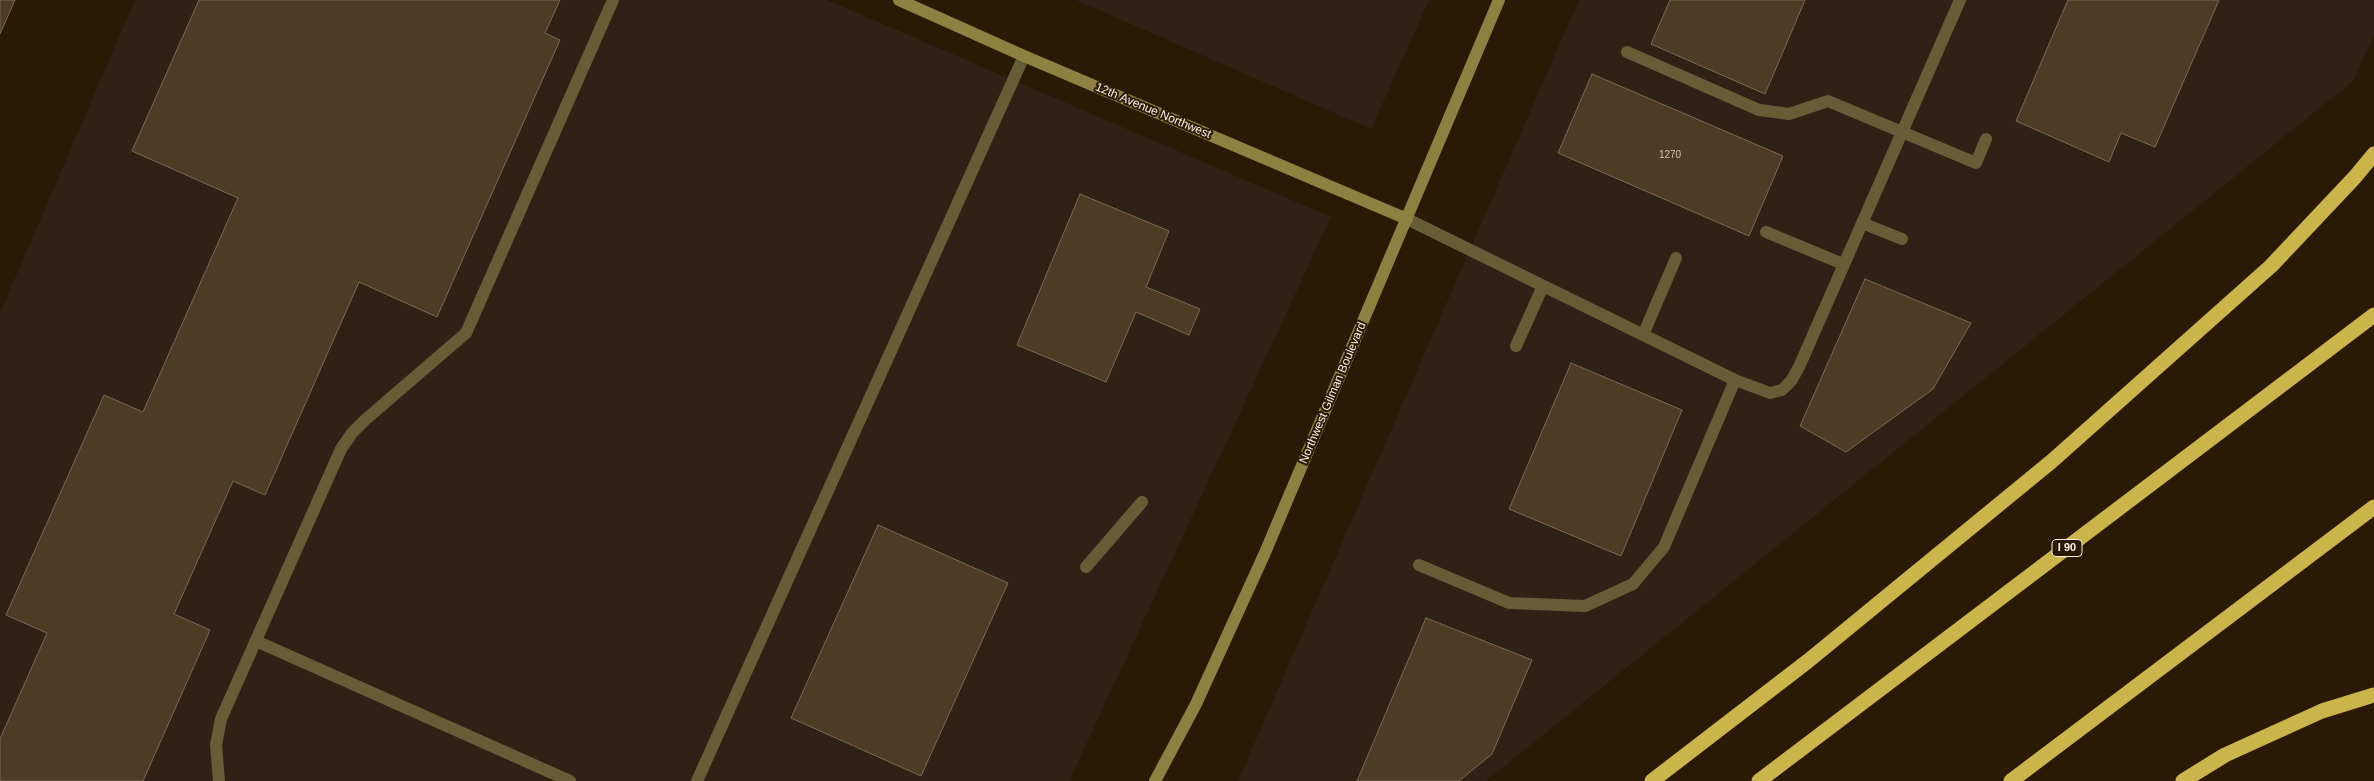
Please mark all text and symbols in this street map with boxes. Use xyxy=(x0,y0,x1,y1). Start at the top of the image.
street label: 12th Avenue Northwest xyxy=(1093,80,1213,142)
house number: 1270 xyxy=(1659,149,1681,161)
street label: Northwest Gilman Boulevard xyxy=(1297,320,1369,466)
road number: I 90 xyxy=(2052,540,2082,556)

